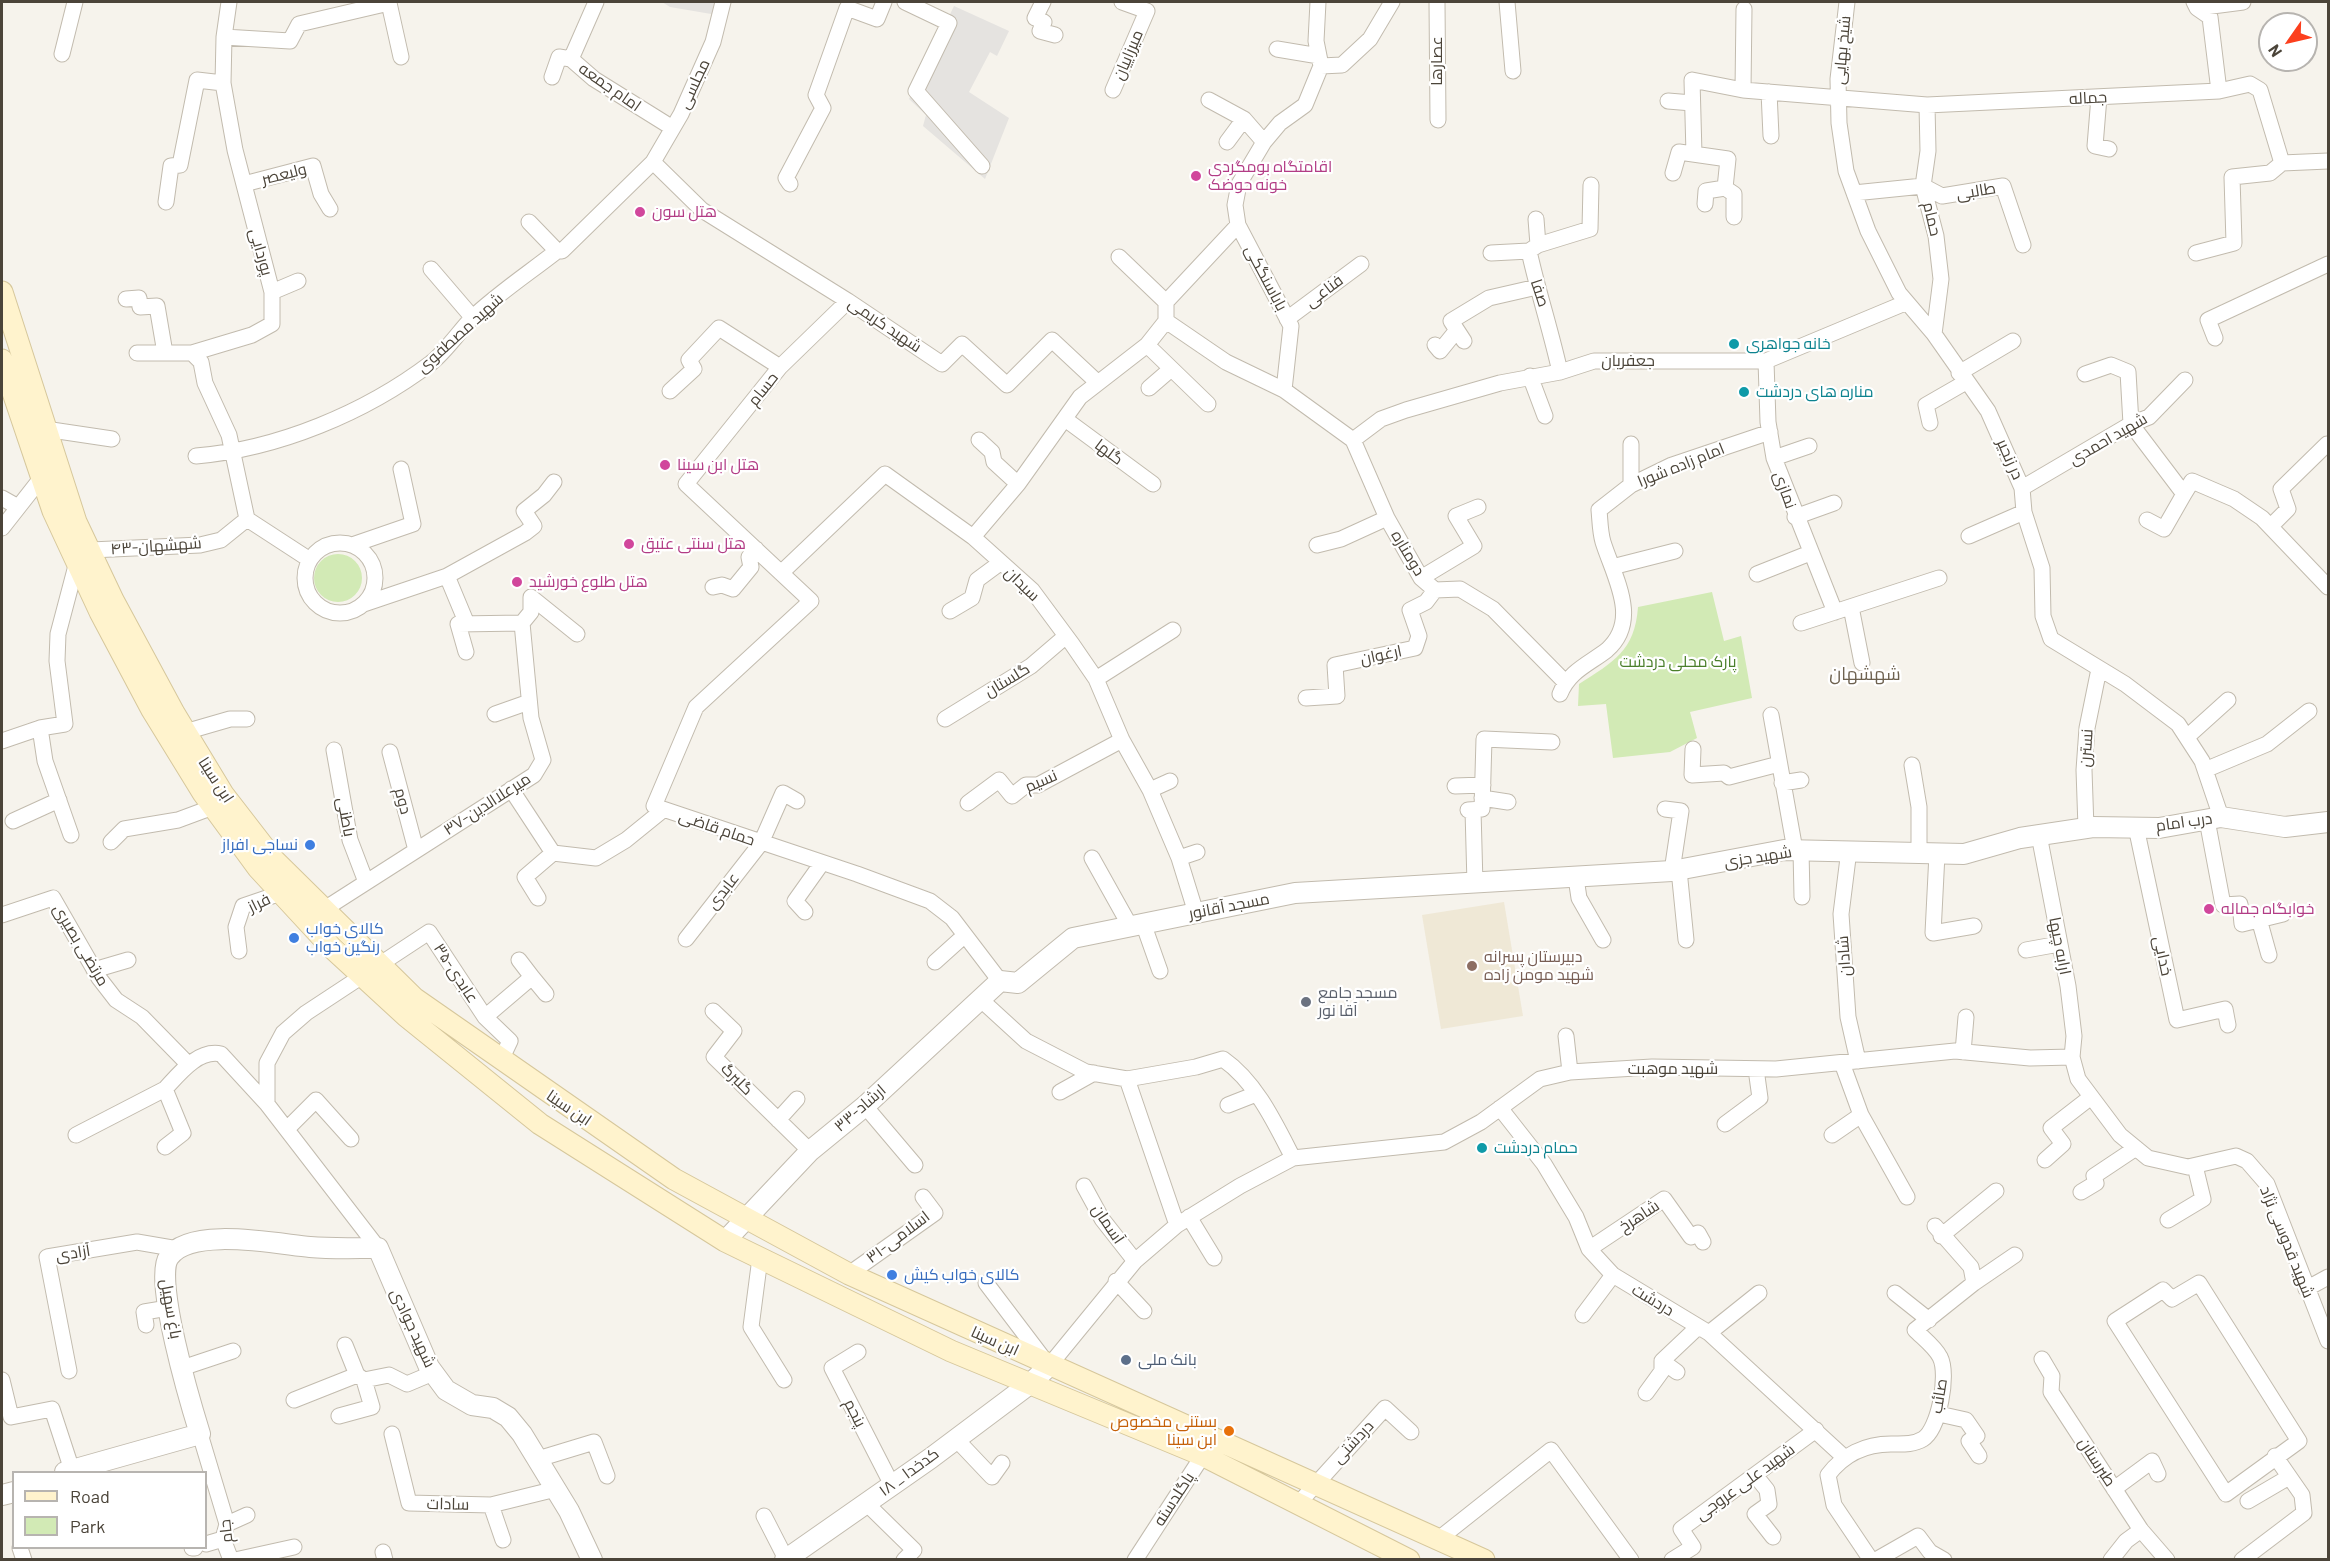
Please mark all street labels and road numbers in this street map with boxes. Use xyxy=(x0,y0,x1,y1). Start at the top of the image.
street label: شیخ بهایی xyxy=(1829,15,1855,85)
street label: میرزاییان xyxy=(1109,27,1147,83)
street label: عصارها xyxy=(1427,36,1447,86)
street label: مجلسی xyxy=(674,56,714,112)
street label: امام جمعه xyxy=(575,59,645,115)
street label: جماله xyxy=(2068,87,2108,109)
street label: ولیعصر xyxy=(259,159,309,189)
street label: طالبی xyxy=(1955,178,1997,204)
street label: حمام xyxy=(1919,200,1945,238)
street label: پوردایی xyxy=(245,226,277,278)
street label: باباسنگکی xyxy=(1241,242,1291,314)
street label: فناعی xyxy=(1301,270,1347,312)
street label: صفا xyxy=(1527,277,1553,309)
street label: شهید مصطفوی xyxy=(413,289,507,377)
street label: شهید کریمی xyxy=(845,293,925,357)
street label: جعفریان xyxy=(1601,351,1655,371)
street label: حسام xyxy=(744,368,782,410)
street label: شهید احمدی xyxy=(2065,409,2151,469)
street label: گلها xyxy=(1091,435,1127,469)
street label: در زنجیر xyxy=(1993,436,2027,482)
street label: امام زاده شورا xyxy=(1635,439,1727,491)
street label: نمازی xyxy=(1769,469,1801,511)
street label: دومناره xyxy=(1387,527,1429,579)
street label: ۴۳-شهشهان xyxy=(110,533,202,559)
street label: سیدان xyxy=(1000,563,1044,605)
street label: ارغوان xyxy=(1358,641,1404,669)
street label: گلستان xyxy=(981,659,1033,701)
street label: نسترن xyxy=(2075,728,2097,768)
street label: ابن سینا xyxy=(194,754,238,806)
street label: نسیم xyxy=(1022,766,1060,796)
street label: ۳۷-میرعلاالدین xyxy=(440,769,534,839)
street label: دوم xyxy=(390,786,416,816)
street label: باطنی xyxy=(333,796,359,838)
street label: حمام قاضی xyxy=(676,806,758,850)
street label: درب امام xyxy=(2154,809,2214,835)
street label: شهید جزی xyxy=(1723,842,1793,872)
street label: عابدی xyxy=(703,869,743,913)
street label: فراز xyxy=(244,889,274,917)
street label: مسجد آقانور xyxy=(1187,889,1271,923)
street label: مرتضی بصیری xyxy=(49,901,113,989)
street label: ارابه چیها xyxy=(2045,916,2075,976)
street label: خدایی xyxy=(2149,934,2177,978)
street label: شادان xyxy=(1833,935,1855,977)
street label: ۳۵-عابدی xyxy=(430,940,482,1006)
street label: گلبرگ xyxy=(717,1059,757,1099)
street label: شهید موهبت xyxy=(1628,1059,1718,1079)
street label: ۳۳-ارشاد xyxy=(830,1080,890,1136)
street label: ابن سینا xyxy=(543,1086,595,1130)
street label: شهید قدوسی نژاد xyxy=(2256,1183,2318,1301)
street label: شاهرخ xyxy=(1615,1196,1663,1236)
street label: آسمان xyxy=(1088,1201,1128,1247)
street label: ۳۱-اسلامی xyxy=(862,1207,934,1267)
street label: آزادی xyxy=(54,1241,92,1265)
street label: باغ سهیل xyxy=(156,1277,186,1341)
street label: دردشت xyxy=(1628,1280,1678,1320)
street label: شهید جوادی xyxy=(386,1286,440,1370)
street label: ابن سینا xyxy=(968,1322,1022,1360)
street label: صائب xyxy=(1927,1377,1951,1415)
street label: پنجم xyxy=(840,1396,870,1430)
street label: دردشتی xyxy=(1328,1417,1378,1467)
street label: طبرستان xyxy=(2074,1434,2120,1490)
street label: شهید علی عروجی xyxy=(1692,1440,1798,1524)
street label: ۱۸ _ کدخدا xyxy=(875,1444,943,1500)
street label: پاگلدسته xyxy=(1149,1468,1199,1530)
street label: سادات xyxy=(427,1494,469,1514)
street label: جام xyxy=(215,1518,237,1544)

